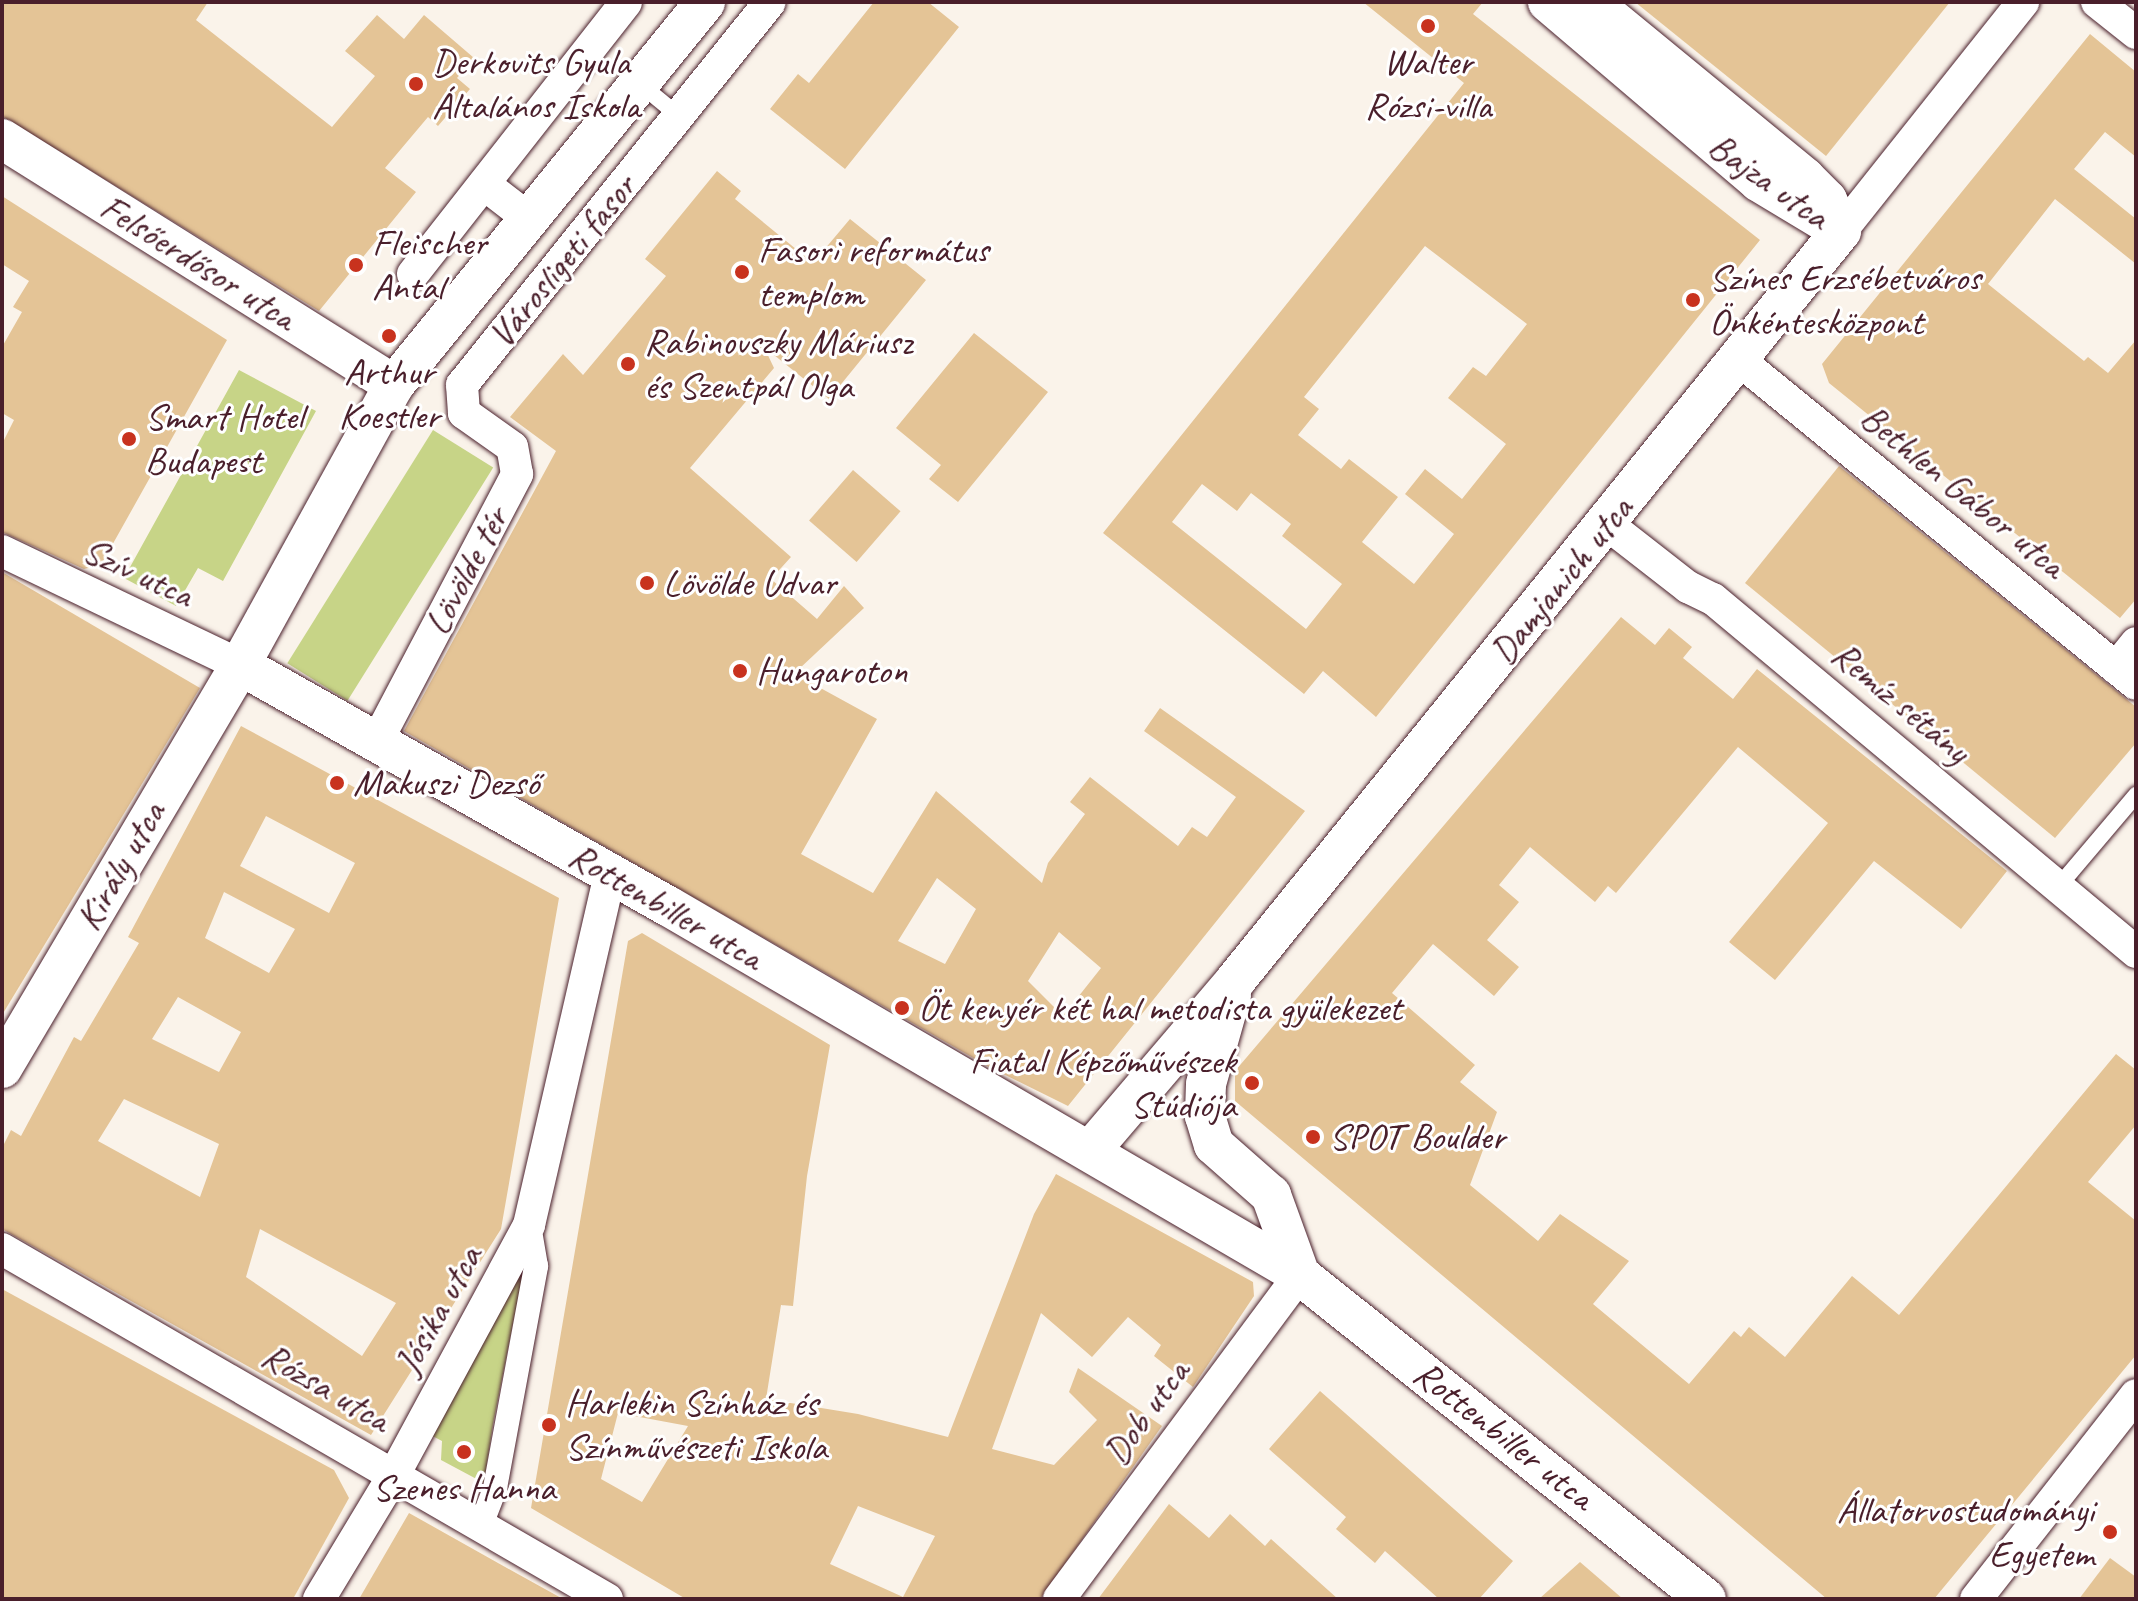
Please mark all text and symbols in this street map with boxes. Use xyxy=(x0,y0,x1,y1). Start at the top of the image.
marker: Walter Rózsi-villa xyxy=(1419,17,1437,35)
place label: Derkovits Gyula Általános Iskola xyxy=(432,39,639,128)
place label: Walter Rózsi-villa xyxy=(1365,39,1491,128)
marker: Derkovits Gyula Általános Iskola xyxy=(407,75,425,93)
street label: Bajza utca xyxy=(1700,123,1838,239)
street label: Városligeti fasor xyxy=(478,165,646,357)
street label: Felsőerdősor utca xyxy=(92,184,304,340)
place label: Fleischer Antal xyxy=(372,220,487,310)
place label: Fasori református templom xyxy=(758,227,989,316)
place label: Színes Erzsébetváros Önkéntesközpont xyxy=(1709,255,1981,344)
marker: Fleischer Antal xyxy=(347,256,365,274)
marker: Fasori református templom xyxy=(733,263,751,281)
marker: Színes Erzsébetváros Önkéntesközpont xyxy=(1684,291,1702,309)
place label: Rabinovszky Máriusz és Szentpál Olga xyxy=(644,319,912,408)
marker: Arthur Koestler xyxy=(380,327,398,345)
place label: Arthur Koestler xyxy=(339,349,439,438)
marker: Rabinovszky Máriusz és Szentpál Olga xyxy=(619,355,637,373)
place label: Smart Hotel Budapest xyxy=(145,394,303,484)
street label: Bethlen Gábor utca xyxy=(1851,395,2075,587)
marker: Smart Hotel Budapest xyxy=(120,430,138,448)
street label: Damjanich utca xyxy=(1480,487,1642,673)
street label: Lövölde tér xyxy=(414,500,518,642)
street label: Szív utca xyxy=(76,527,200,617)
place label: Lövölde Udvar xyxy=(663,560,838,606)
marker: Lövölde Udvar xyxy=(638,574,656,592)
street label: Remíz sétány xyxy=(1823,631,1979,773)
place label: Hungaroton xyxy=(756,648,907,694)
marker: Hungaroton xyxy=(731,662,749,680)
place label: Makuszi Dezső xyxy=(353,760,539,806)
marker: Makuszi Dezső xyxy=(328,774,346,792)
street label: Király utca xyxy=(65,794,175,938)
street label: Rottenbiller utca xyxy=(562,833,770,979)
place label: Öt kenyér két hal metodista gyülekezet xyxy=(918,985,1404,1031)
marker: Öt kenyér két hal metodista gyülekezet xyxy=(893,999,911,1017)
place label: Fiatal Képzőművészek Stúdiója xyxy=(970,1038,1236,1128)
marker: Fiatal Képzőművészek Stúdiója xyxy=(1243,1074,1261,1092)
place label: SPOT Boulder xyxy=(1329,1114,1505,1160)
marker: SPOT Boulder xyxy=(1304,1128,1322,1146)
street label: Jósika utca xyxy=(384,1238,492,1382)
street label: Rózsa utca xyxy=(254,1332,398,1442)
street label: Dob utca xyxy=(1093,1351,1199,1473)
street label: Rottenbiller utca xyxy=(1405,1351,1603,1519)
place label: Harlekin Színház és Színművészeti Iskola xyxy=(565,1380,826,1470)
marker: Harlekin Színház és Színművészeti Iskola xyxy=(540,1416,558,1434)
marker: Szenes Hanna xyxy=(455,1443,473,1461)
place label: Szenes Hanna xyxy=(373,1465,555,1511)
place label: Állatorvostudományi Egyetem xyxy=(1837,1487,2094,1576)
marker: Állatorvostudományi Egyetem xyxy=(2101,1523,2119,1541)

